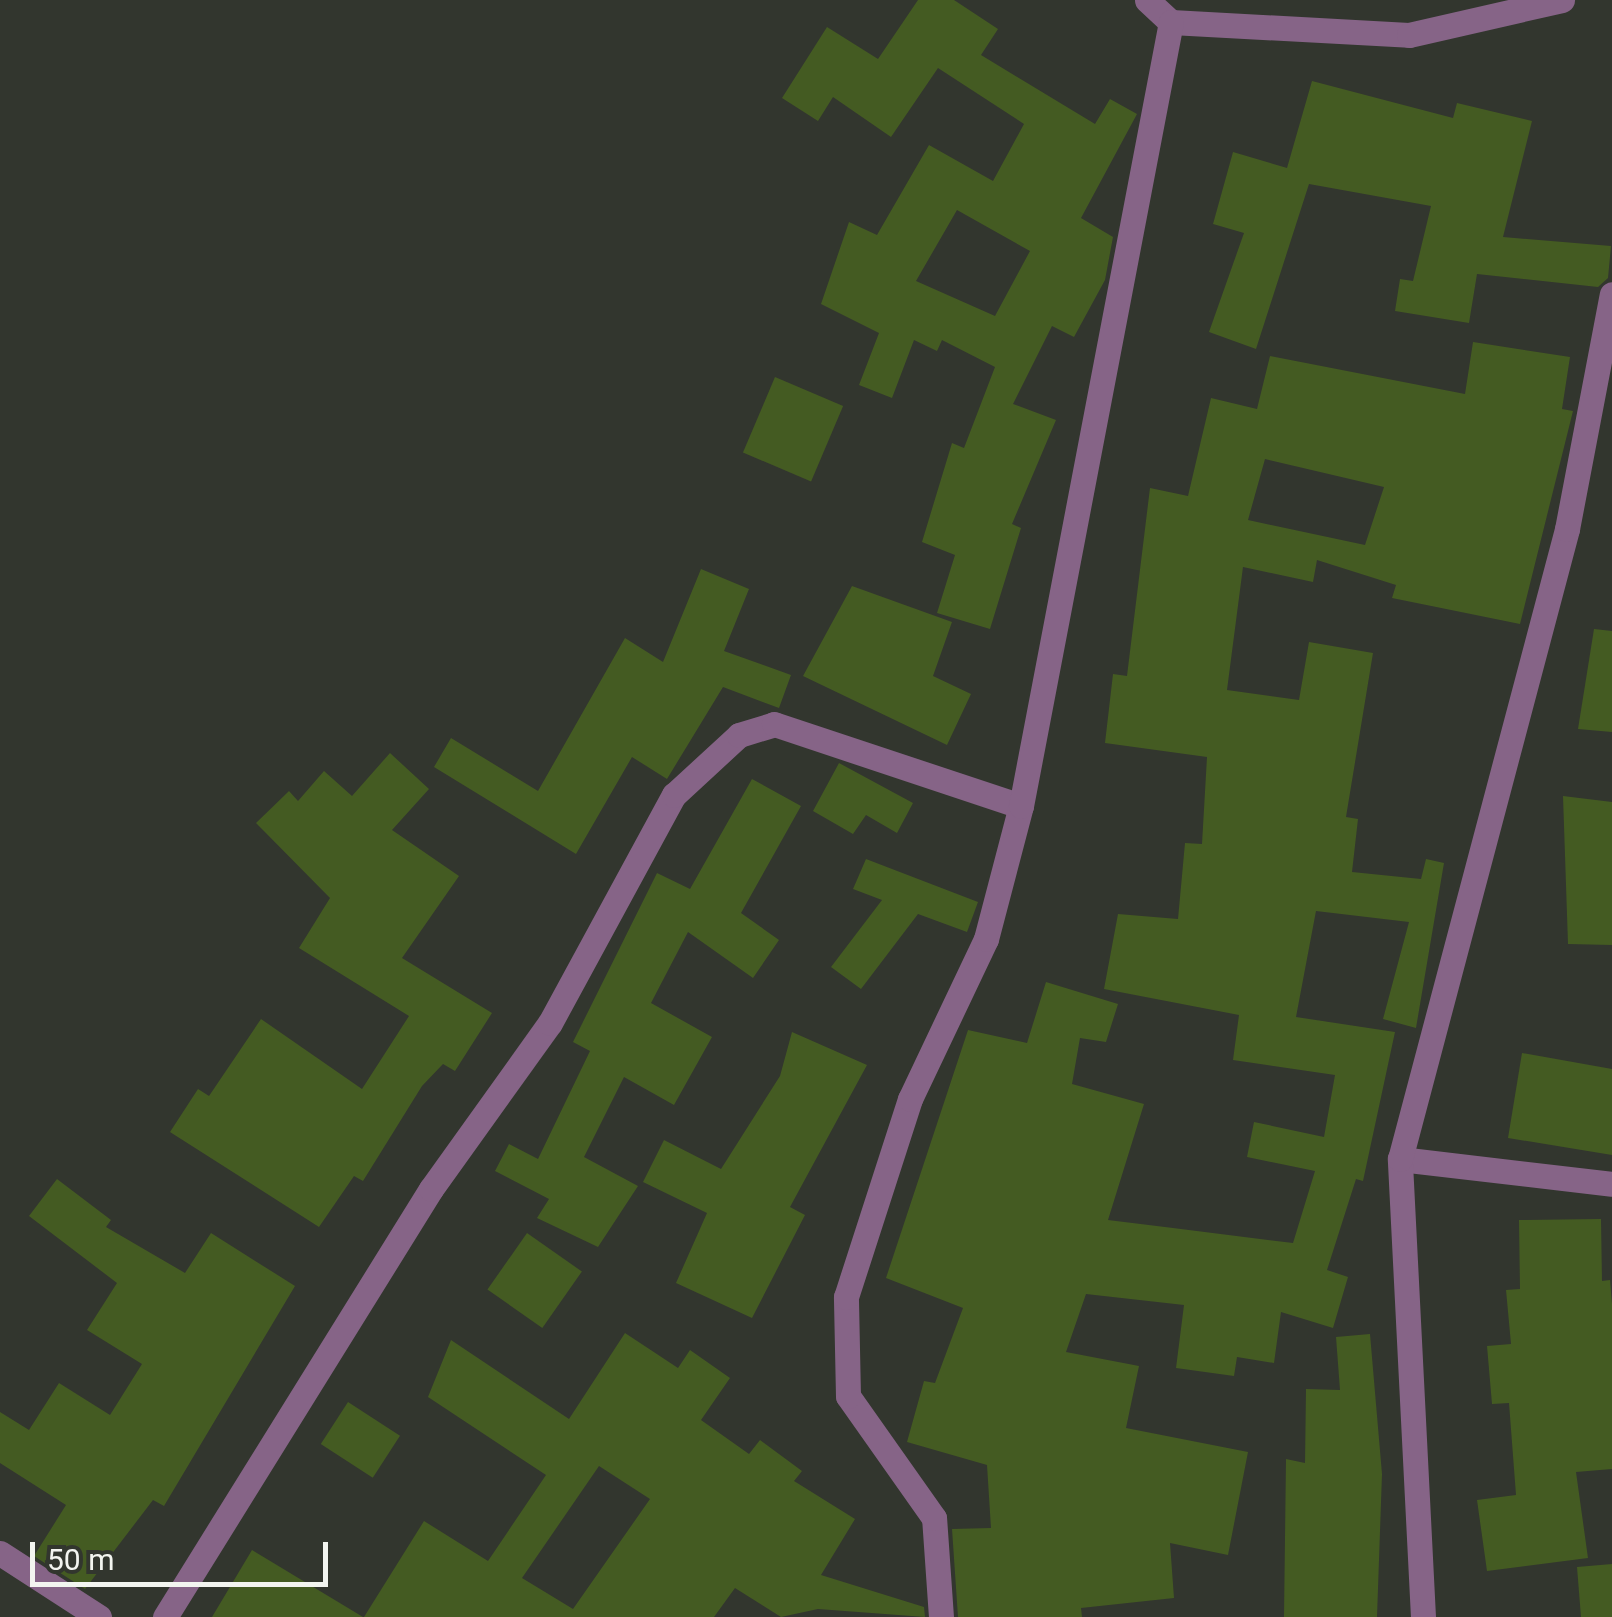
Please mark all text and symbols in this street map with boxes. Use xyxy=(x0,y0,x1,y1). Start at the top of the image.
scale bar xyxy=(35,1522,332,1584)
text: 50 m xyxy=(47,1542,114,1577)

